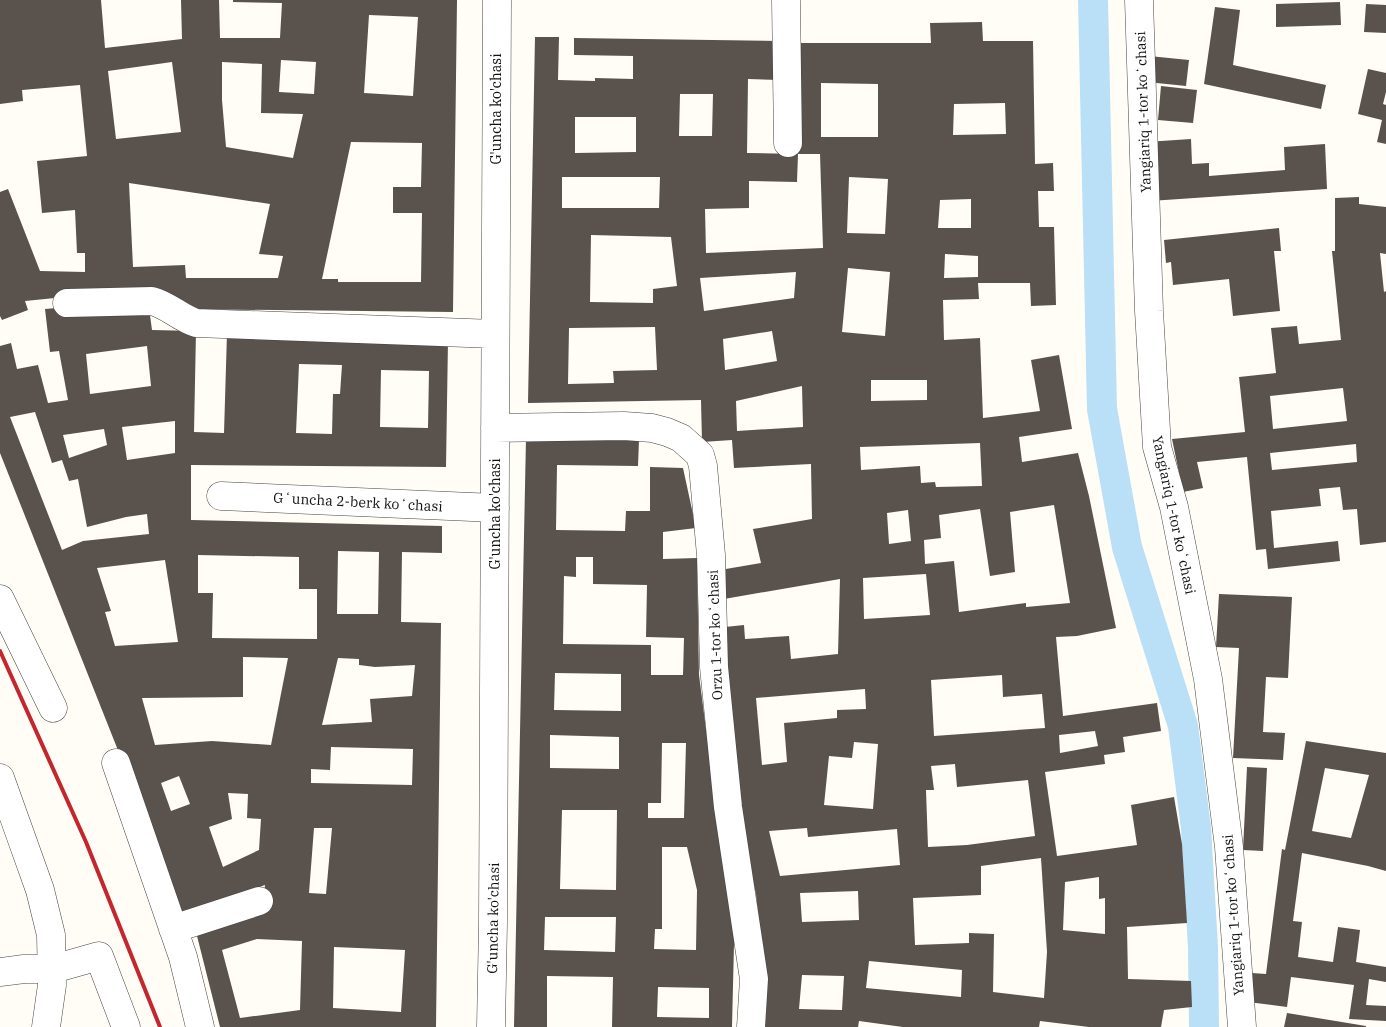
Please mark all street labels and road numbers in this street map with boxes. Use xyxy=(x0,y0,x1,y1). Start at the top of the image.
street label: Yangiariq 1-tor koʻchasi xyxy=(1131,31,1155,193)
street label: G'uncha ko'chasi xyxy=(487,53,505,165)
street label: Yangiariq 1-tor koʻchasi xyxy=(1148,434,1200,596)
street label: G'uncha ko'chasi xyxy=(486,458,504,570)
street label: Gʻuncha 2-berk koʻchasi xyxy=(273,489,443,515)
street label: Orzu 1-tor koʻchasi xyxy=(704,569,726,701)
street label: Yangiariq 1-tor koʻchasi xyxy=(1218,834,1248,996)
street label: G'uncha ko'chasi xyxy=(483,862,503,974)

